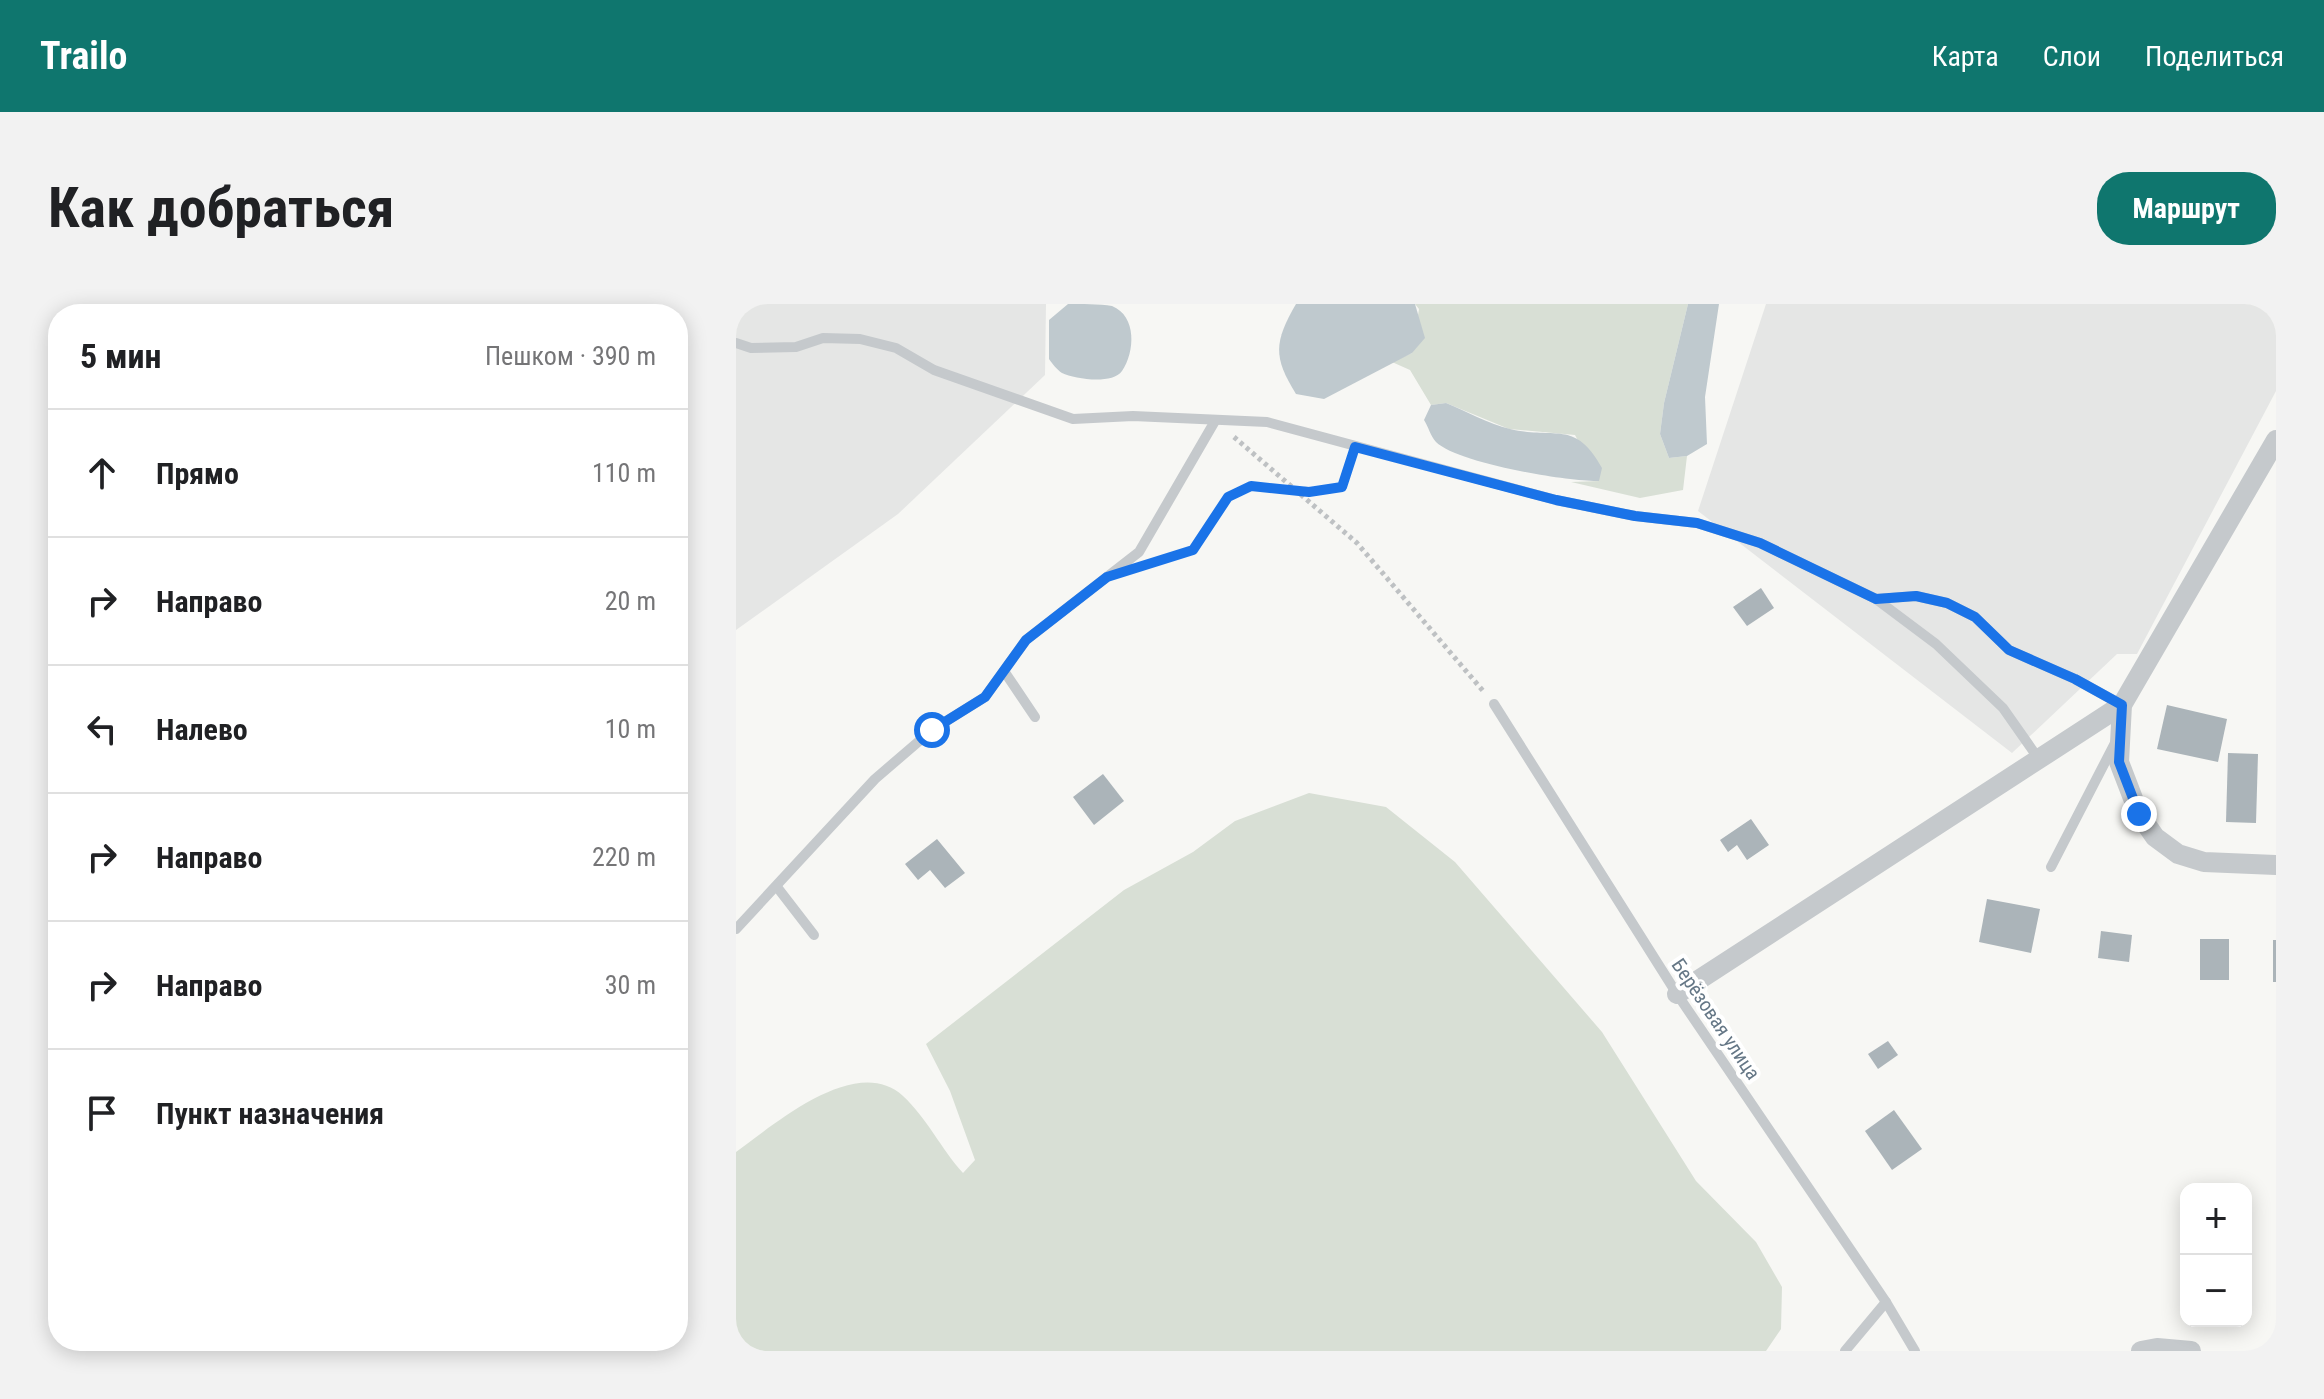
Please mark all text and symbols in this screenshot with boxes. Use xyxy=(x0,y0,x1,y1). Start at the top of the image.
text: Trailo xyxy=(40,34,127,78)
text: Карта xyxy=(1932,40,1999,73)
text: Слои xyxy=(2043,40,2101,73)
text: Поделиться xyxy=(2145,40,2284,73)
button: Маршрут xyxy=(2097,172,2276,245)
text: Как добраться xyxy=(48,175,394,241)
text: 5 мин xyxy=(80,336,162,376)
text: Пешком · 390 m xyxy=(485,341,656,371)
icon: ahead xyxy=(80,451,124,495)
text: Прямо xyxy=(156,456,239,491)
text: 110 m xyxy=(592,458,656,488)
icon: right xyxy=(80,579,124,623)
text: Направо xyxy=(156,584,262,619)
text: 20 m xyxy=(605,586,656,616)
icon: left xyxy=(80,707,124,751)
text: Налево xyxy=(156,712,248,747)
route start xyxy=(914,712,950,748)
text: 10 m xyxy=(605,714,656,744)
route end xyxy=(2121,796,2157,832)
icon: right xyxy=(80,835,124,879)
text: Направо xyxy=(156,840,262,875)
text: 220 m xyxy=(592,842,656,872)
street label: Берёзовая улица xyxy=(1667,954,1765,1084)
icon: right xyxy=(80,963,124,1007)
text: Направо xyxy=(156,968,262,1003)
text: 30 m xyxy=(605,970,656,1000)
icon: arrive xyxy=(80,1091,124,1135)
text: Пункт назначения xyxy=(156,1096,384,1131)
map controls xyxy=(2180,1183,2252,1327)
button: + xyxy=(2180,1183,2252,1255)
button: − xyxy=(2180,1255,2252,1327)

